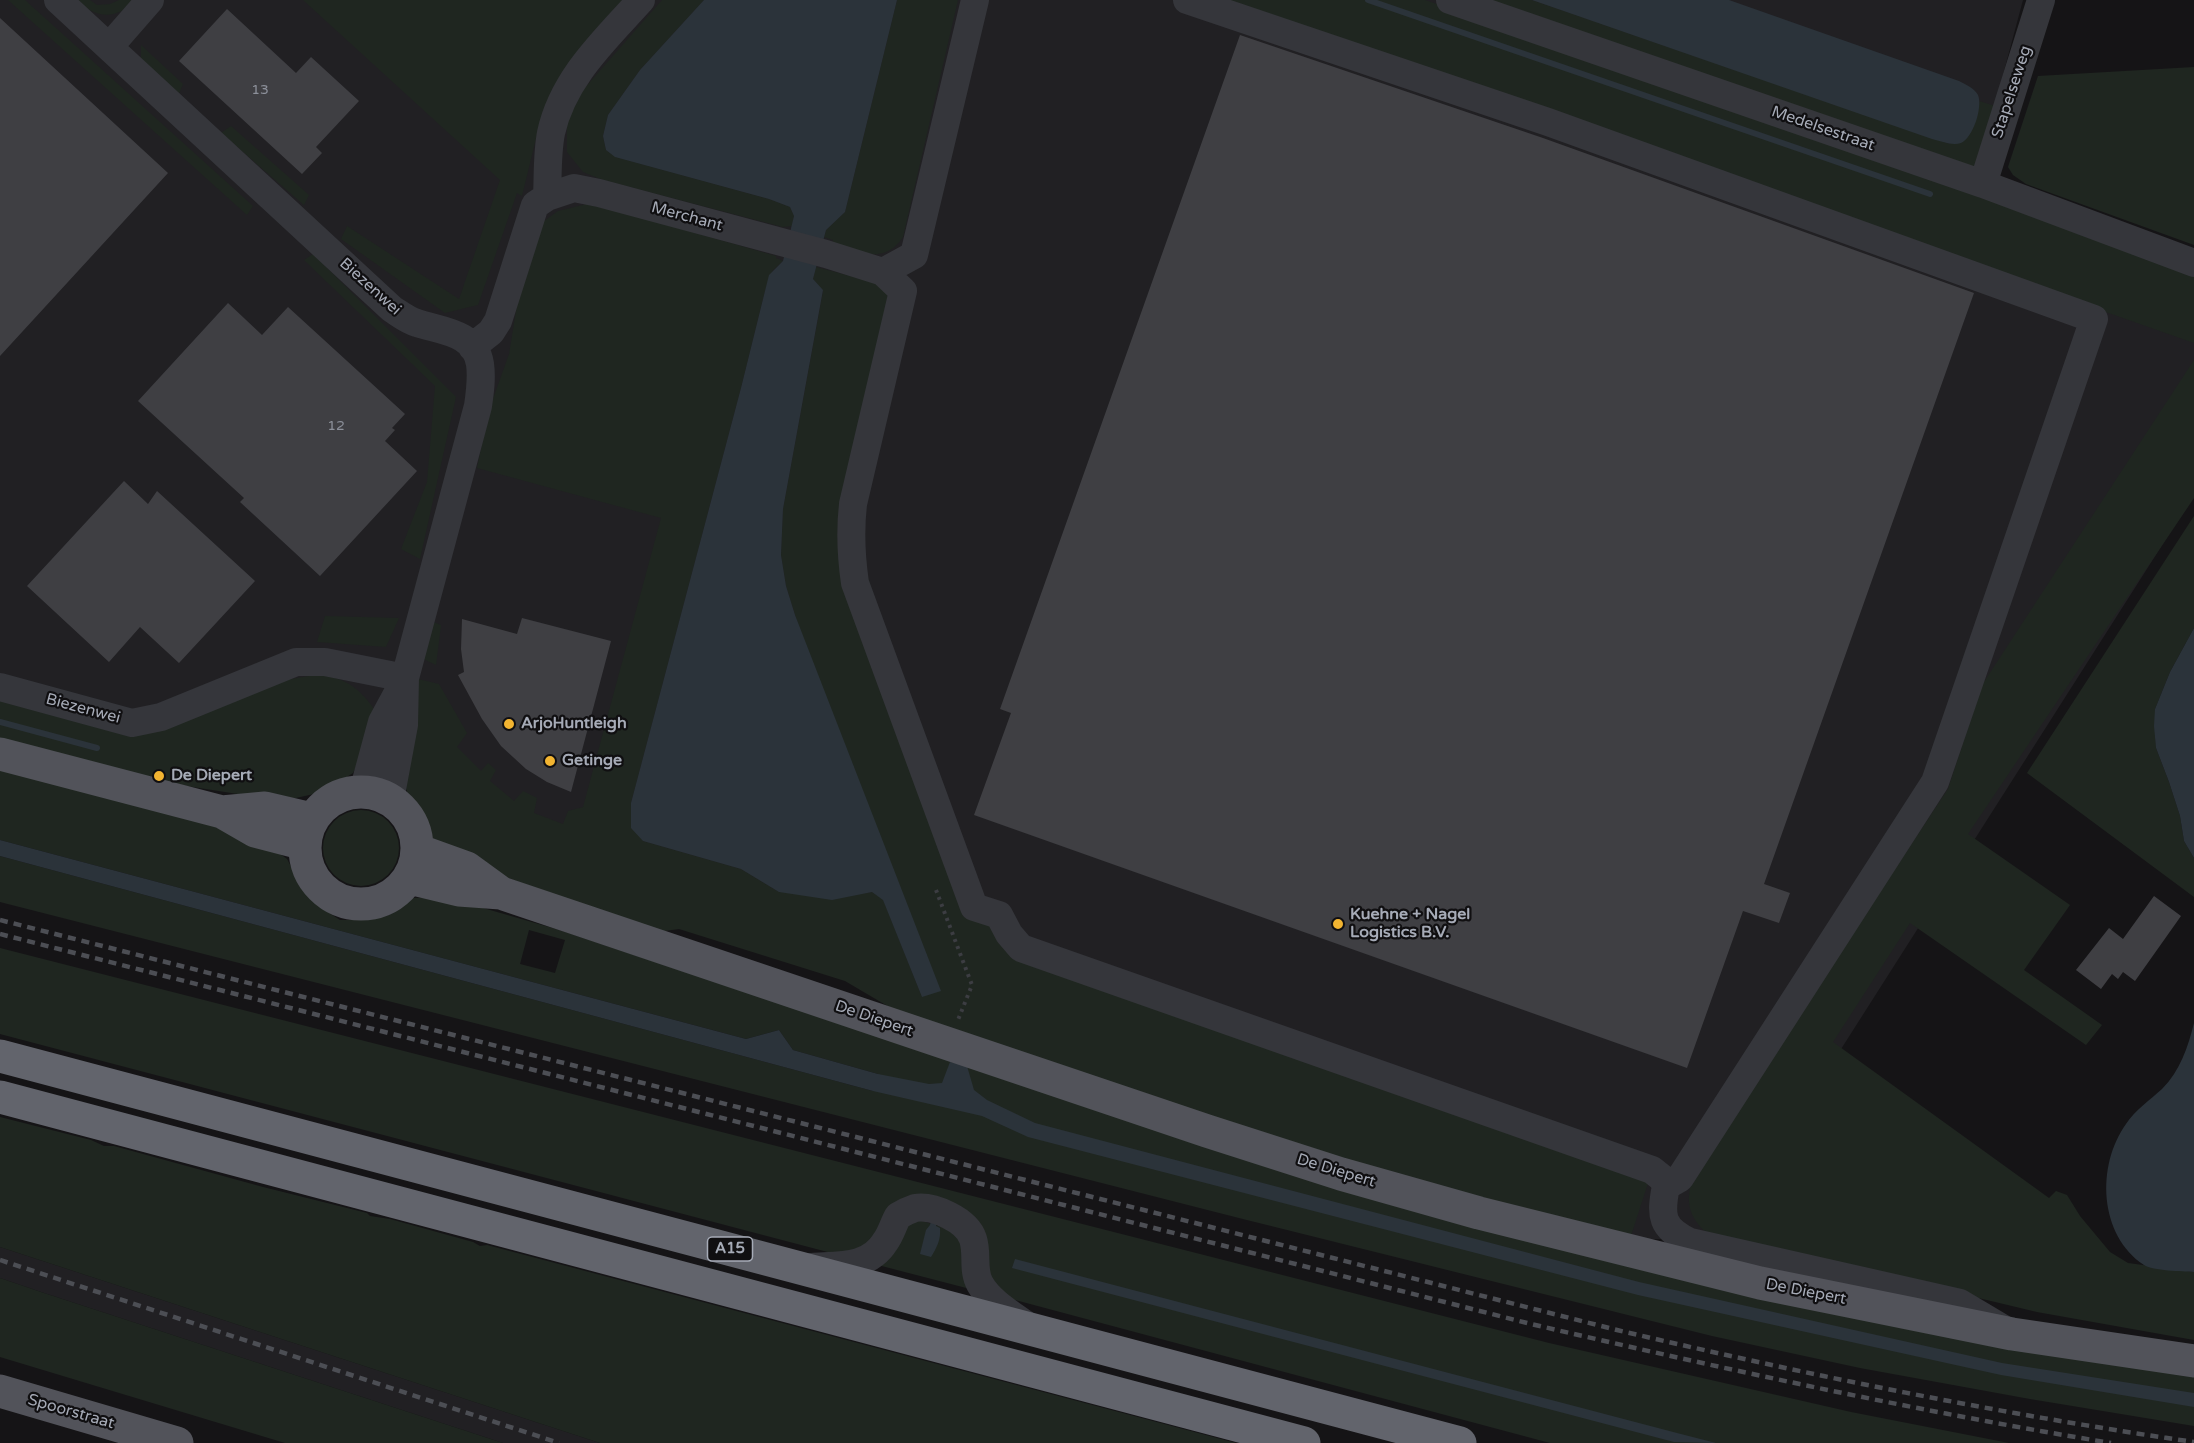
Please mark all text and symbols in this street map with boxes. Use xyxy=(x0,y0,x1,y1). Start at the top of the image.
street label: Stapelseweg xyxy=(1988,43,2036,141)
house number: 13 xyxy=(251,82,269,98)
street label: Medelsestraat xyxy=(1769,102,1877,156)
street label: Merchant xyxy=(649,198,725,236)
street label: Biezenwei xyxy=(335,254,405,320)
house number: 12 xyxy=(327,418,345,434)
street label: Biezenwei xyxy=(44,690,122,728)
place label: ArjoHuntleigh xyxy=(521,714,627,734)
marker: ArjoHuntleigh xyxy=(502,717,516,731)
place label: Getinge xyxy=(562,751,622,771)
marker: Getinge xyxy=(543,754,557,768)
place label: De Diepert xyxy=(171,766,252,786)
marker: De Diepert xyxy=(152,769,166,783)
place label: Kuehne + Nagel Logistics B.V. xyxy=(1350,905,1470,943)
marker: Kuehne + Nagel Logistics B.V. xyxy=(1331,917,1345,931)
street label: De Diepert xyxy=(832,997,916,1041)
street label: De Diepert xyxy=(1294,1150,1378,1192)
road number: A15 xyxy=(708,1237,752,1261)
street label: De Diepert xyxy=(1764,1275,1848,1309)
street label: Spoorstraat xyxy=(25,1390,117,1434)

